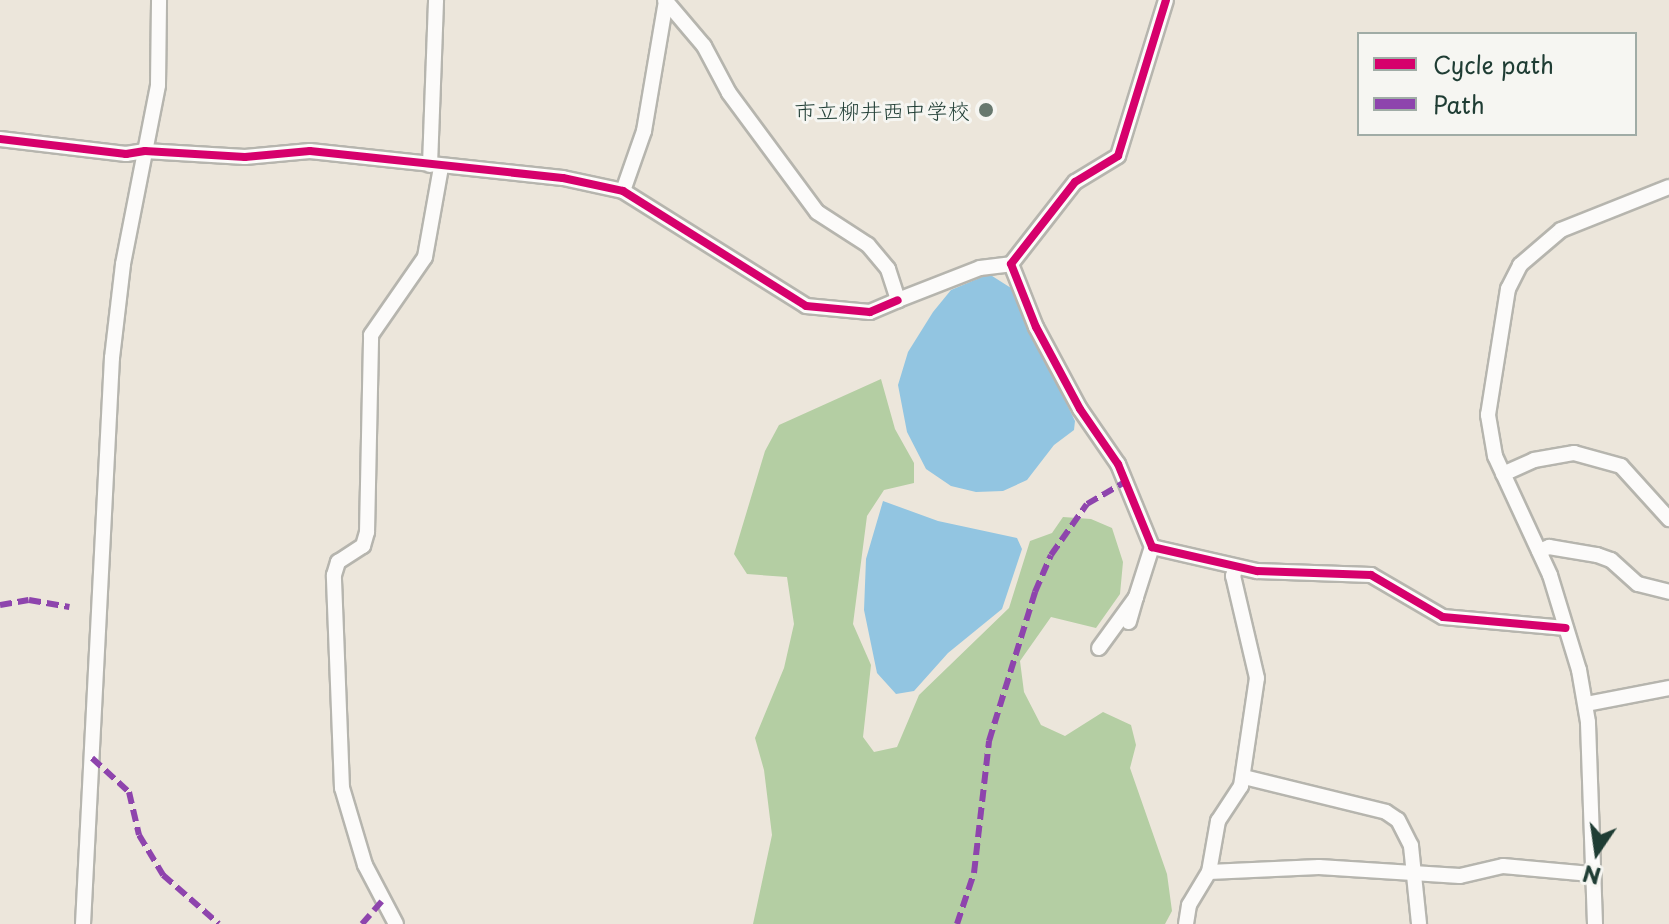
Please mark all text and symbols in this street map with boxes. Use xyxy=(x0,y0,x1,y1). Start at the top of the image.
legend xyxy=(1357,32,1637,136)
text: Cycle path xyxy=(1433,46,1554,82)
text: Path xyxy=(1433,86,1485,122)
place label: 市立柳井西中学校 xyxy=(794,97,970,123)
marker: 市立柳井西中学校 xyxy=(977,101,995,119)
north arrow xyxy=(1557,812,1637,892)
text: N xyxy=(1579,858,1604,894)

